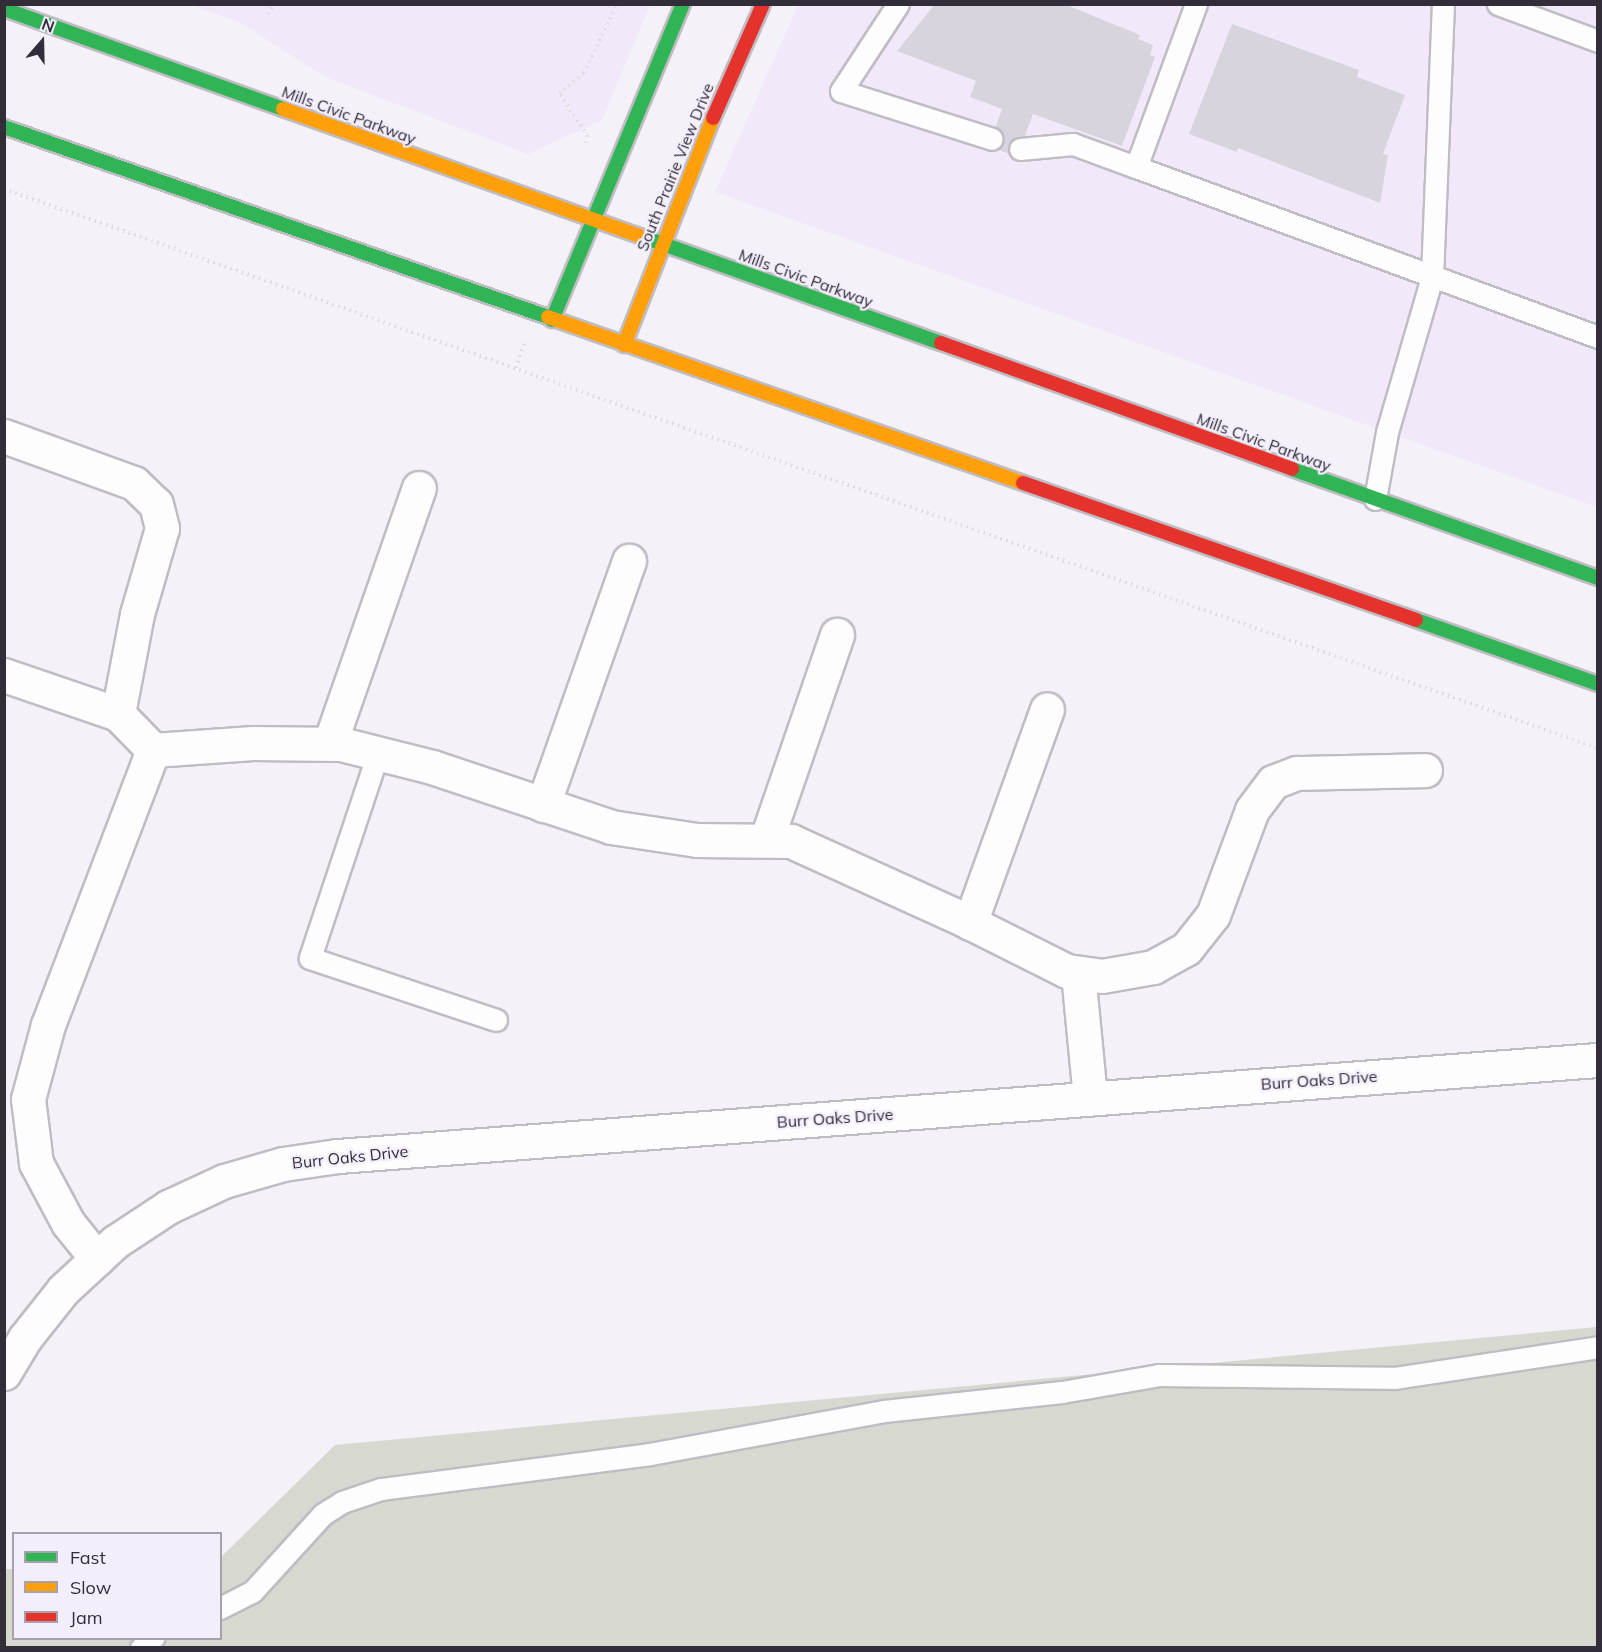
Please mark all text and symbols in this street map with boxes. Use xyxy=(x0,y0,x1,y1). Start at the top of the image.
north arrow xyxy=(12,12,72,72)
text: N xyxy=(39,14,57,37)
street label: South Prairie View Drive xyxy=(632,80,718,254)
street label: Mills Civic Parkway xyxy=(279,82,419,148)
street label: Mills Civic Parkway xyxy=(736,245,876,311)
street label: Mills Civic Parkway xyxy=(1194,409,1334,475)
street label: Burr Oaks Drive xyxy=(1260,1066,1378,1094)
street label: Burr Oaks Drive xyxy=(776,1104,894,1132)
street label: Burr Oaks Drive xyxy=(291,1141,409,1173)
legend xyxy=(12,1532,222,1640)
text: Fast xyxy=(70,1546,106,1569)
text: Slow xyxy=(70,1576,111,1599)
text: Jam xyxy=(70,1606,103,1629)

